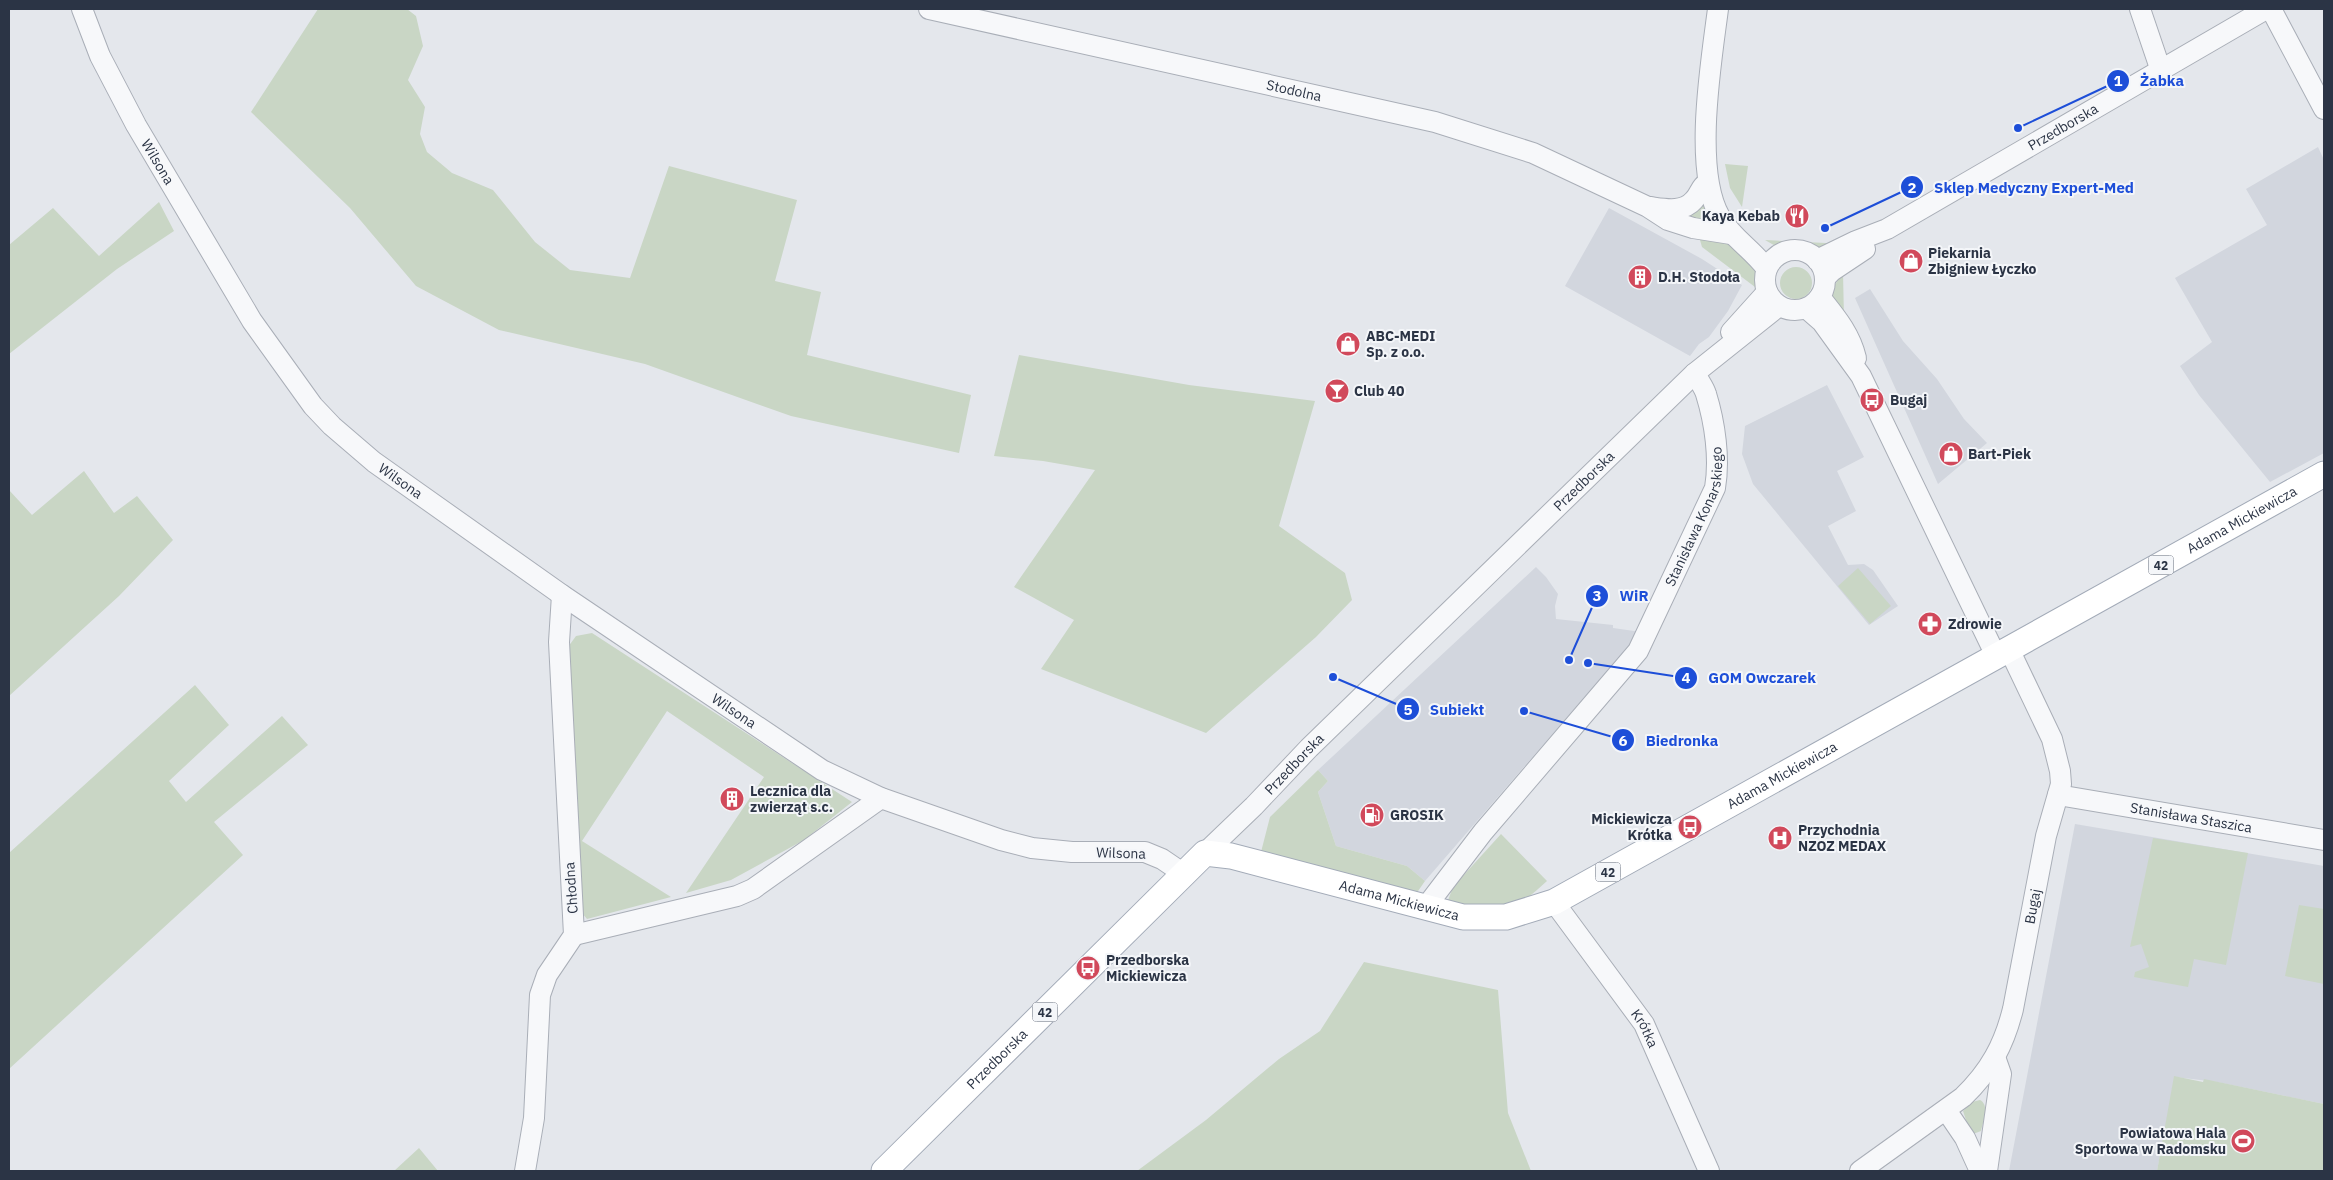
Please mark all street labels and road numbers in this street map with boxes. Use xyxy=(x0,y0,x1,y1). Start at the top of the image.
street label: Stodolna xyxy=(1265,76,1324,106)
street label: Przedborska xyxy=(2024,99,2102,154)
street label: Wilsona xyxy=(137,136,179,188)
street label: Stanisława Konarskiego xyxy=(1661,446,1726,589)
street label: Przedborska xyxy=(1549,447,1619,515)
street label: Wilsona xyxy=(375,459,427,503)
street label: Adama Mickiewicza xyxy=(2183,482,2300,558)
road number: 42 xyxy=(2148,556,2174,574)
street label: Wilsona xyxy=(708,689,760,732)
street label: Przedborska xyxy=(1260,729,1328,798)
street label: Adama Mickiewicza xyxy=(1724,737,1841,813)
street label: Stanisława Staszica xyxy=(2129,798,2254,837)
street label: Wilsona xyxy=(1096,843,1147,863)
street label: Chłodna xyxy=(560,861,582,915)
road number: 42 xyxy=(1596,862,1620,882)
street label: Adama Mickiewicza xyxy=(1337,876,1462,925)
street label: Bugaj xyxy=(2020,887,2045,925)
road number: 42 xyxy=(1032,1002,1058,1022)
street label: Krótka xyxy=(1627,1006,1663,1051)
street label: Przedborska xyxy=(963,1025,1032,1093)

